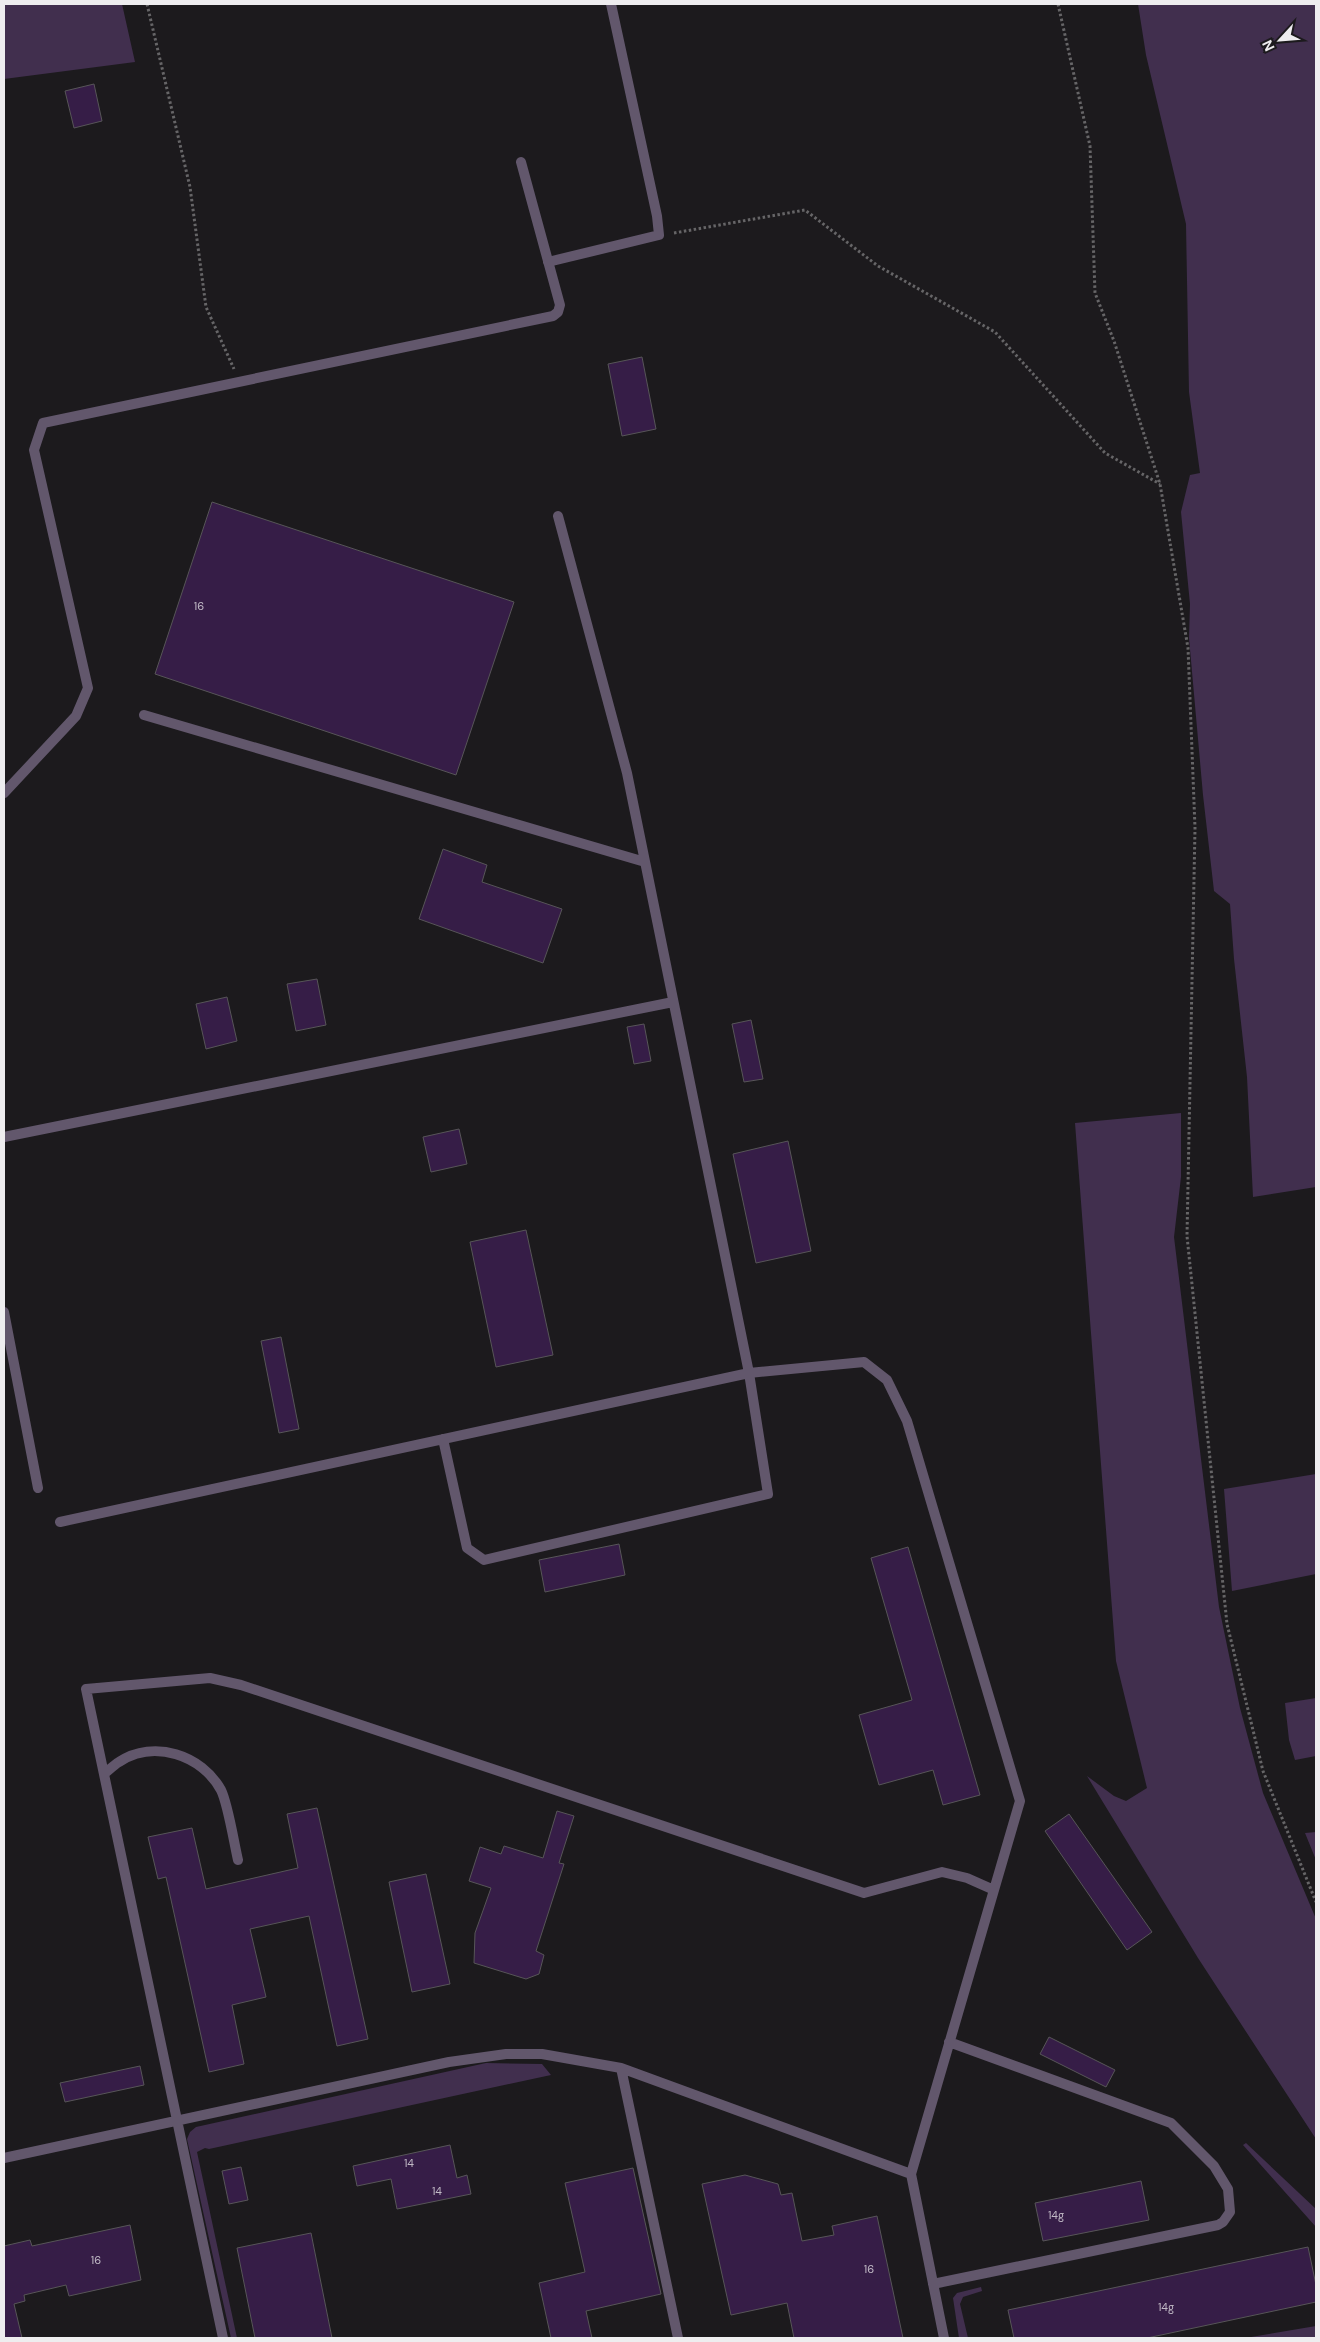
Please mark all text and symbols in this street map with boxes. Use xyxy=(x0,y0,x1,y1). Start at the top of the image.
north arrow xyxy=(1255,15,1305,65)
text: N xyxy=(1258,37,1279,54)
house number: 16 xyxy=(194,599,204,613)
house number: 14 xyxy=(404,2156,414,2170)
house number: 14 xyxy=(432,2184,442,2198)
house number: 14g xyxy=(1048,2208,1064,2222)
house number: 16 xyxy=(91,2253,101,2267)
house number: 16 xyxy=(864,2262,874,2276)
house number: 14g xyxy=(1158,2300,1174,2314)

